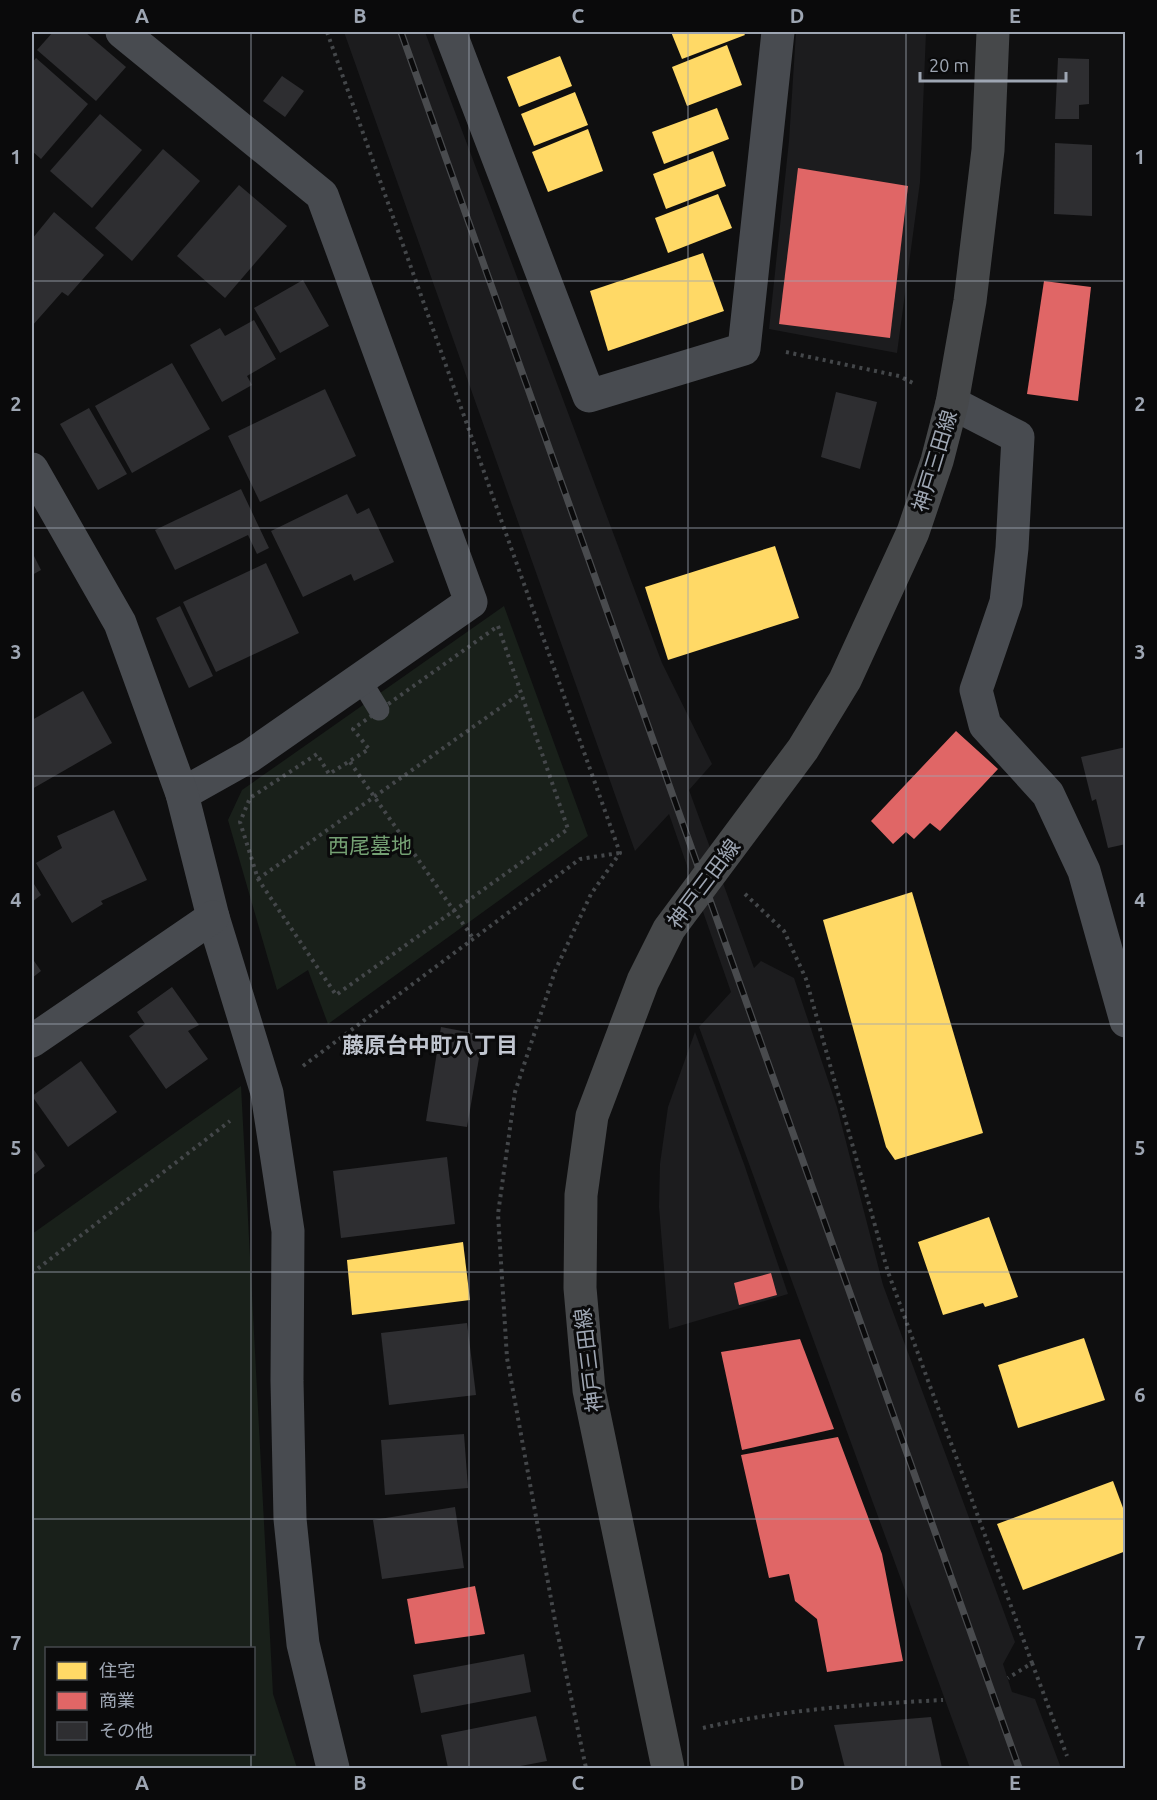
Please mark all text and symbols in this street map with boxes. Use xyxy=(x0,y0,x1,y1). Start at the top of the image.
text: A xyxy=(135,4,149,27)
text: B xyxy=(353,4,367,27)
text: C xyxy=(572,4,585,27)
text: D xyxy=(790,4,804,27)
text: E xyxy=(1009,4,1021,27)
scale bar xyxy=(920,45,1066,83)
text: 20 m xyxy=(929,55,969,75)
text: 1 xyxy=(10,145,22,168)
text: 1 xyxy=(1134,145,1146,168)
text: 2 xyxy=(10,392,22,415)
text: 2 xyxy=(1134,392,1146,415)
street label: 神戸三田線 xyxy=(907,407,961,514)
text: 3 xyxy=(10,640,22,663)
text: 3 xyxy=(1134,640,1146,663)
park label: 西尾墓地 xyxy=(328,833,412,857)
street label: 神戸三田線 xyxy=(662,834,744,933)
text: 4 xyxy=(10,888,22,911)
text: 4 xyxy=(1134,888,1146,911)
district label: 藤原台中町八丁目 xyxy=(342,1032,518,1057)
text: 5 xyxy=(10,1136,22,1159)
text: 5 xyxy=(1134,1136,1146,1159)
street label: 神戸三田線 xyxy=(570,1307,606,1414)
text: 6 xyxy=(10,1383,22,1406)
text: 6 xyxy=(1134,1383,1146,1406)
text: 7 xyxy=(10,1631,22,1654)
text: 7 xyxy=(1134,1631,1146,1654)
legend xyxy=(45,1647,255,1755)
text: 住宅 xyxy=(99,1660,135,1680)
text: 商業 xyxy=(99,1690,135,1710)
text: その他 xyxy=(99,1720,153,1740)
text: A xyxy=(135,1771,149,1794)
text: B xyxy=(353,1771,367,1794)
text: C xyxy=(572,1771,585,1794)
text: D xyxy=(790,1771,804,1794)
text: E xyxy=(1009,1771,1021,1794)

